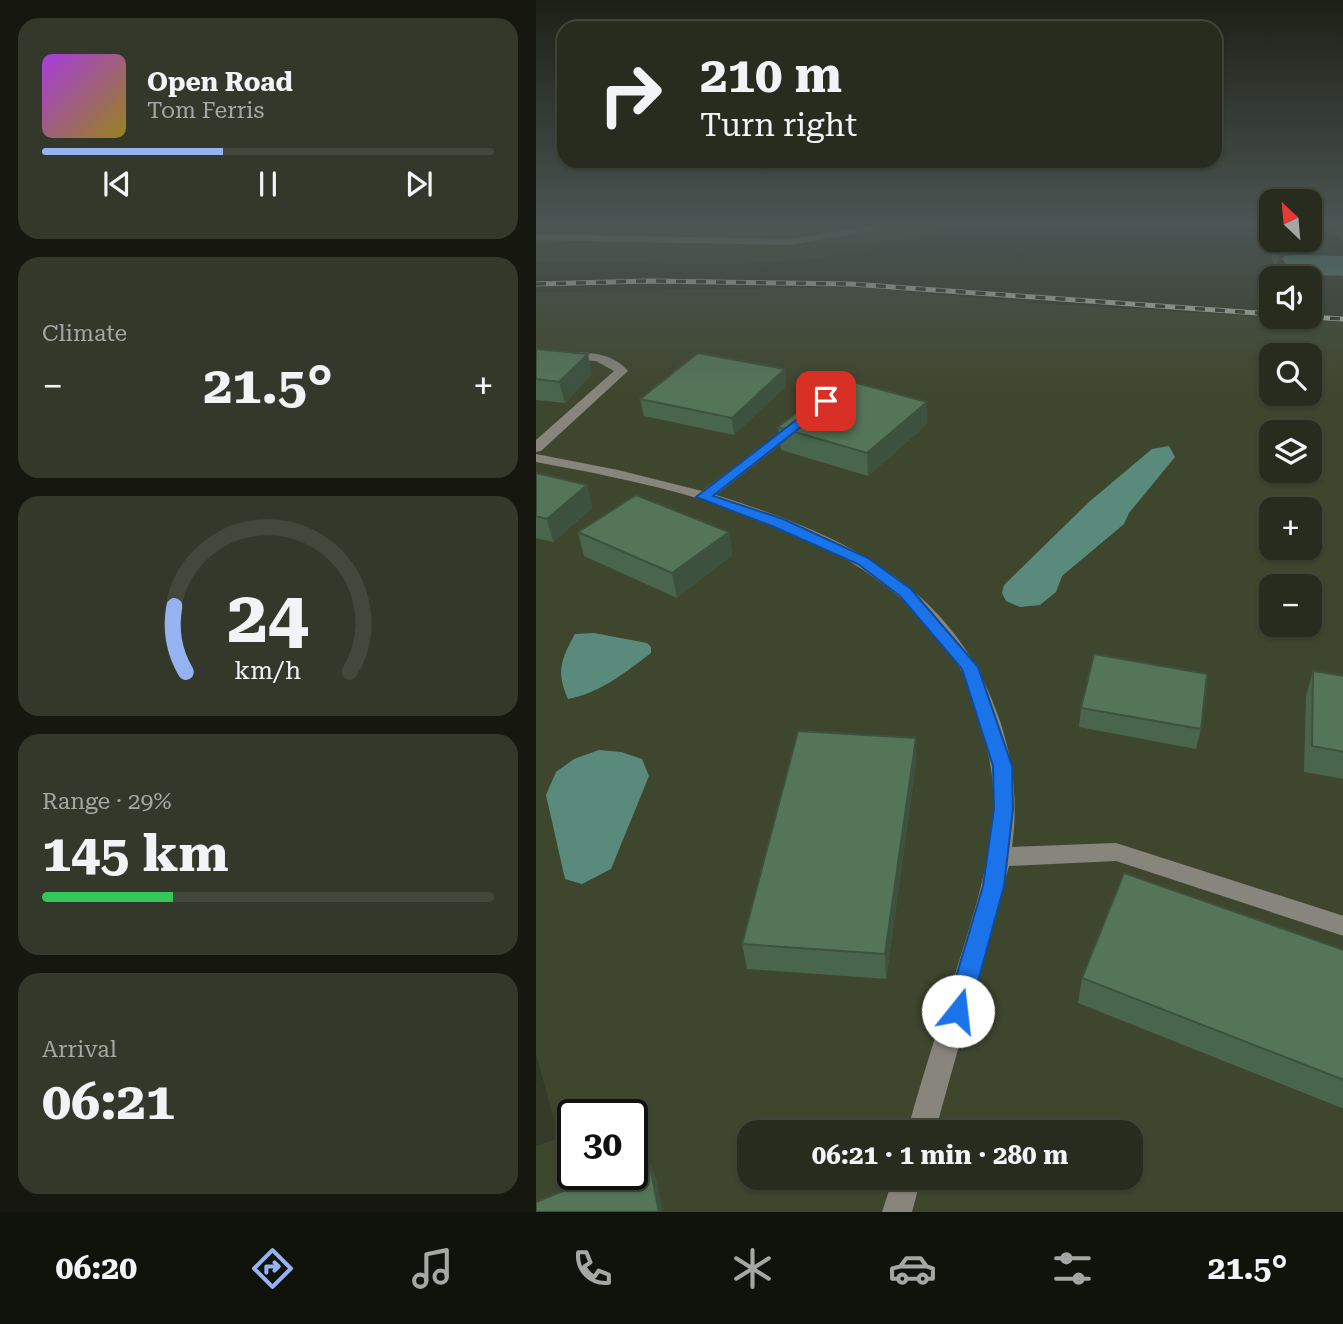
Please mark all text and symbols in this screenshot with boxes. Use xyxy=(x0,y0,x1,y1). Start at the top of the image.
text: 210 m xyxy=(700,47,842,104)
icon: right xyxy=(585,49,676,140)
text: Open Road xyxy=(147,67,293,97)
text: Tom Ferris xyxy=(147,97,264,124)
text: Turn right xyxy=(700,106,857,144)
icon: previous xyxy=(98,165,136,203)
icon: pause xyxy=(249,165,287,203)
icon: next xyxy=(400,165,438,203)
north arrow xyxy=(1259,189,1322,252)
map controls xyxy=(1259,189,1322,637)
button: sound xyxy=(1259,266,1322,329)
text: Climate xyxy=(42,320,127,347)
button: search xyxy=(1259,343,1322,406)
text: 21.5° xyxy=(203,355,333,416)
text: − xyxy=(42,364,63,408)
text: + xyxy=(473,364,494,408)
pin xyxy=(796,371,856,431)
icon: arrive xyxy=(807,382,845,420)
button: layers xyxy=(1259,420,1322,483)
button: + xyxy=(1259,497,1322,560)
button: − xyxy=(1259,574,1322,637)
text: 24 xyxy=(227,575,309,660)
text: km/h xyxy=(235,656,301,685)
text: Range · 29% xyxy=(42,788,171,815)
text: 145 km xyxy=(42,823,229,884)
position arrow xyxy=(921,974,995,1048)
text: Arrival xyxy=(42,1036,117,1063)
text: 06:21 xyxy=(42,1071,175,1132)
speed limit sign: 30 xyxy=(557,1099,648,1190)
text: 06:21 · 1 min · 280 m xyxy=(812,1140,1068,1170)
icon: directions xyxy=(248,1244,297,1293)
icon: music xyxy=(408,1244,457,1293)
icon: phone xyxy=(568,1244,617,1293)
icon: climate xyxy=(728,1244,777,1293)
icon: car xyxy=(888,1244,937,1293)
icon: filters xyxy=(1048,1244,1097,1293)
text: 06:20 xyxy=(55,1249,137,1287)
text: 21.5° xyxy=(1208,1249,1287,1287)

